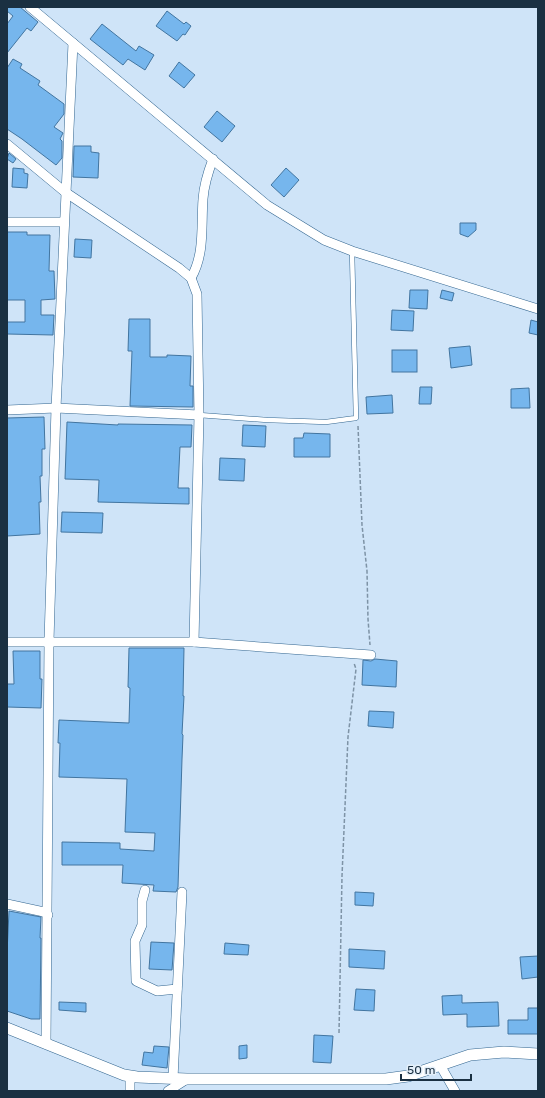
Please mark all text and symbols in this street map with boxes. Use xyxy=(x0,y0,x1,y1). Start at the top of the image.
scale bar xyxy=(401,1056,471,1082)
text: 50 m xyxy=(407,1063,435,1077)

